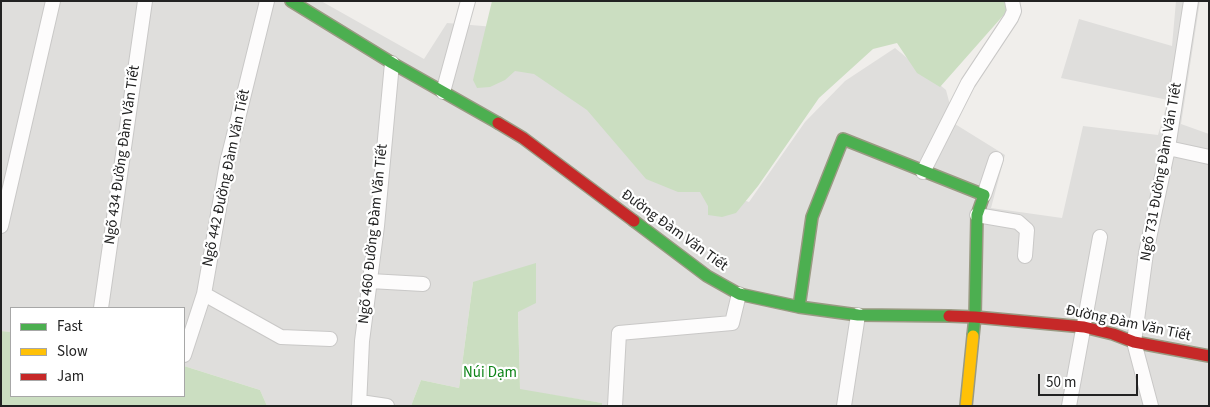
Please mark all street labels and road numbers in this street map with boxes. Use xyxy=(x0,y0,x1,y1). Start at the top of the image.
street label: Ngõ 434 Đường Đàm Văn Tiết xyxy=(101,64,145,246)
street label: Ngõ 731 Đường Đàm Văn Tiết xyxy=(1137,81,1187,263)
street label: Ngõ 442 Đường Đàm Văn Tiết xyxy=(199,88,255,268)
street label: Ngõ 460 Đường Đàm Văn Tiết xyxy=(356,143,392,325)
street label: Đường Đàm Văn Tiết xyxy=(617,186,731,276)
street label: Đường Đàm Văn Tiết xyxy=(1064,302,1192,346)

